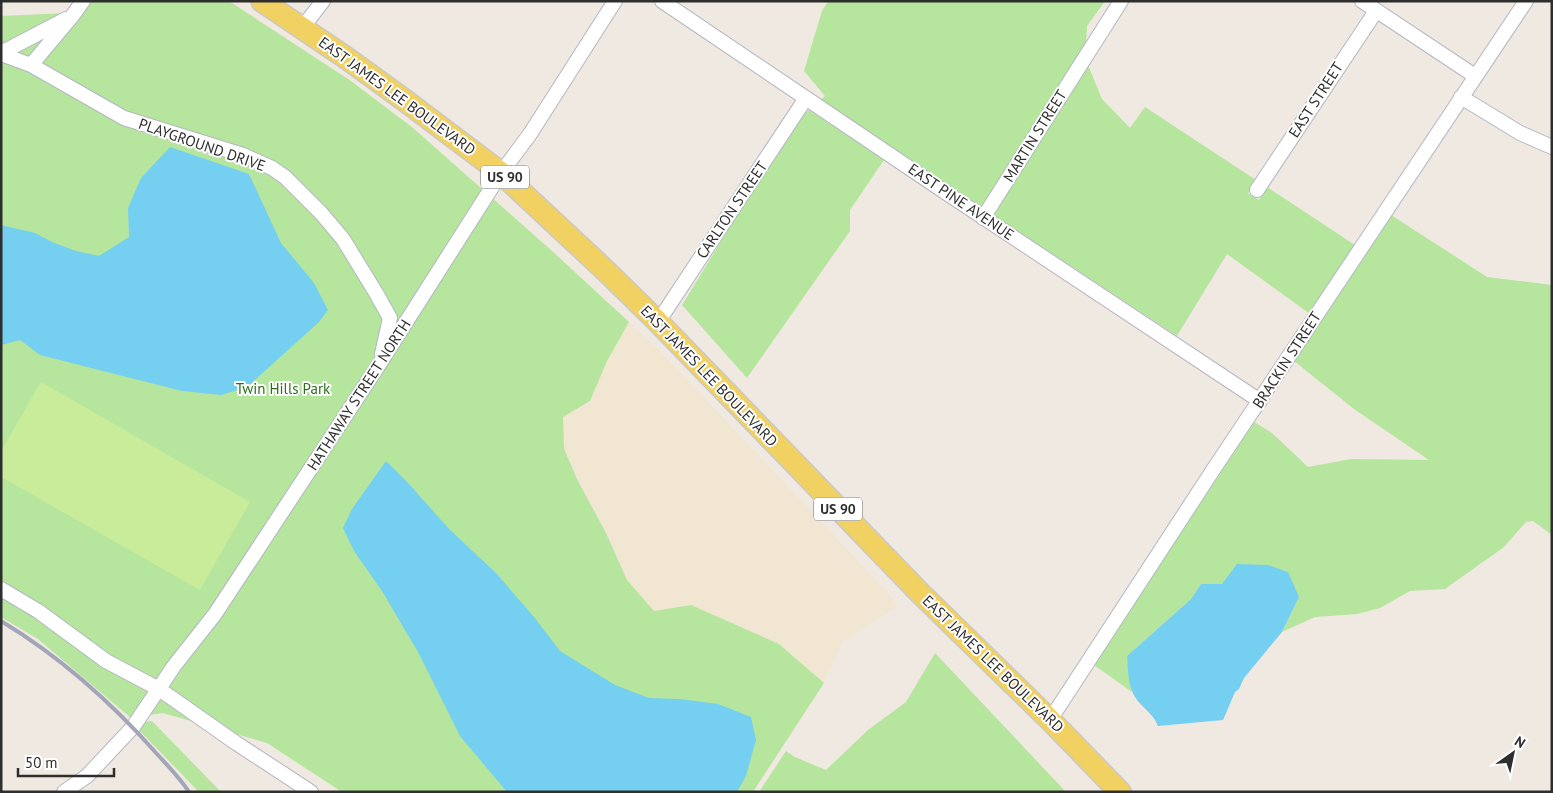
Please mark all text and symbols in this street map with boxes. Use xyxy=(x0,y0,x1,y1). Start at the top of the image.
street label: EAST JAMES LEE BOULEVARD xyxy=(315,32,479,159)
street label: EAST STREET xyxy=(1284,58,1347,141)
street label: MARTIN STREET xyxy=(999,86,1071,185)
street label: PLAYGROUND DRIVE xyxy=(136,114,268,175)
street label: CARLTON STREET xyxy=(692,157,772,262)
street label: EAST PINE AVENUE xyxy=(905,159,1018,244)
road number: US 90 xyxy=(481,166,529,188)
street label: EAST JAMES LEE BOULEVARD xyxy=(637,301,782,450)
street label: BRACKIN STREET xyxy=(1248,307,1325,412)
street label: HATHAWAY STREET NORTH xyxy=(303,316,415,474)
park label: Twin Hills Park xyxy=(236,379,331,398)
road number: US 90 xyxy=(814,498,862,520)
street label: EAST JAMES LEE BOULEVARD xyxy=(919,591,1068,736)
north arrow xyxy=(1488,728,1538,778)
text: N xyxy=(1511,732,1529,752)
scale bar xyxy=(18,746,114,778)
text: 50 m xyxy=(25,753,58,772)

